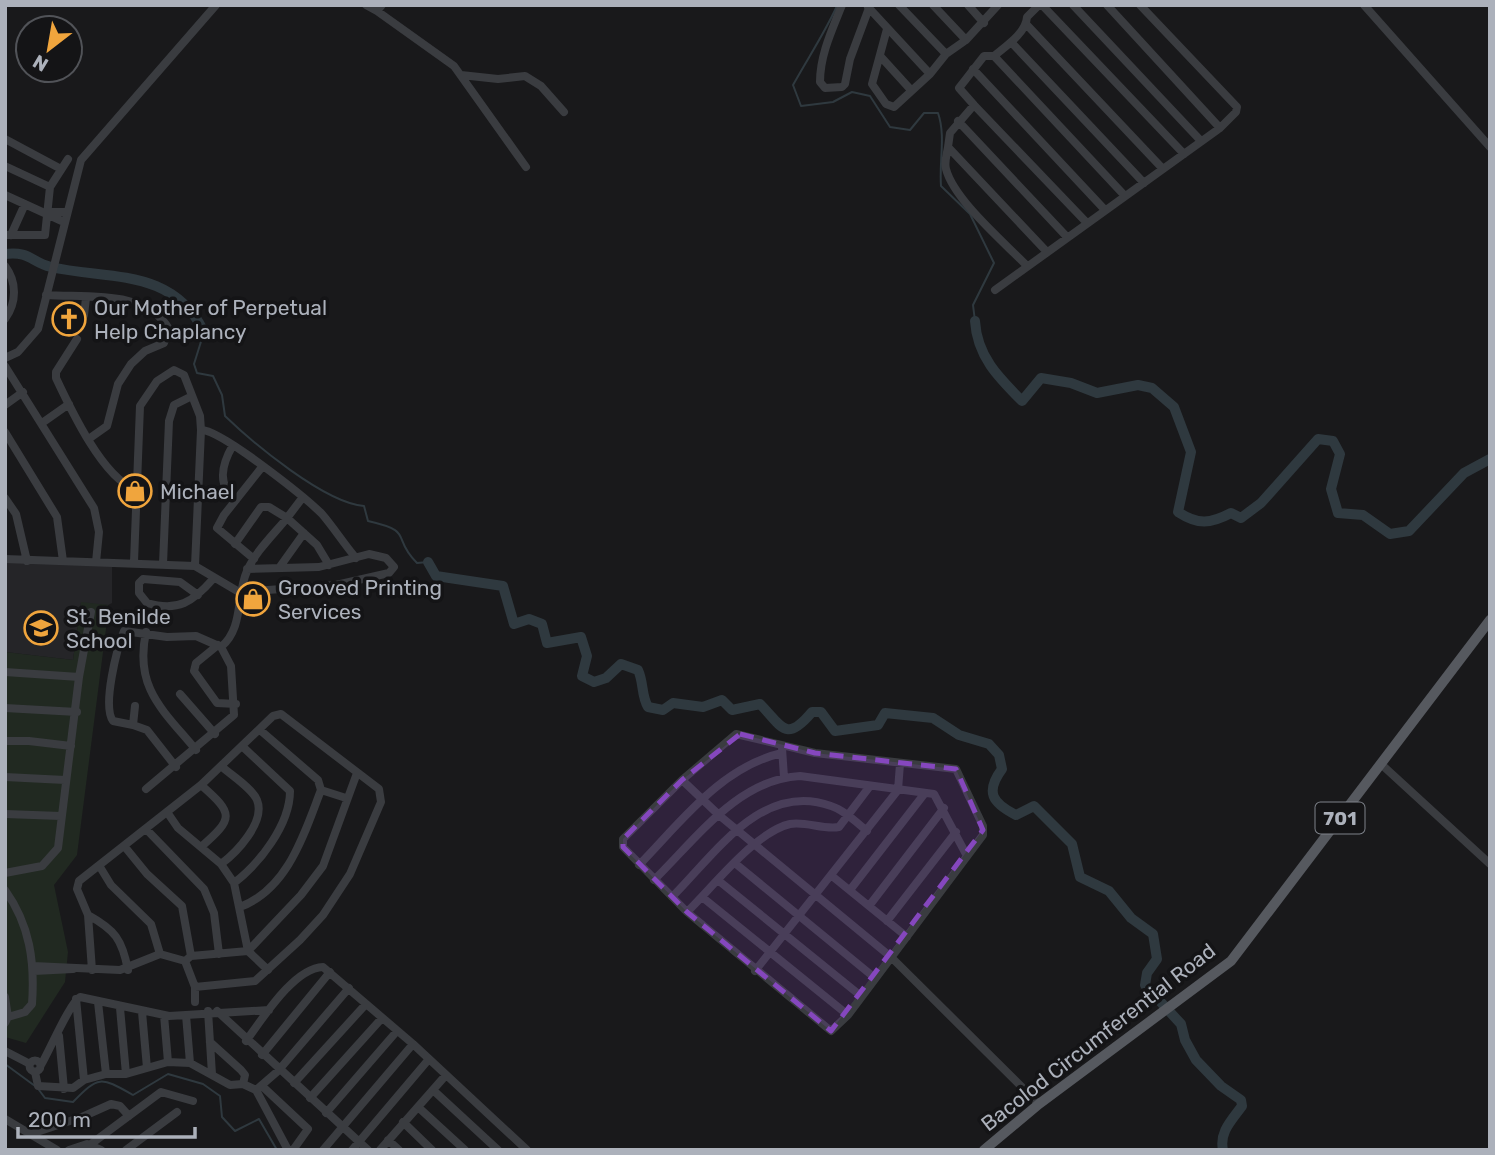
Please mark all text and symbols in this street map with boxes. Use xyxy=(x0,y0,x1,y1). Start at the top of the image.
north arrow xyxy=(14,14,84,84)
text: N xyxy=(29,50,52,77)
place label: Our Mother of Perpetual Help Chaplancy xyxy=(94,295,327,344)
church icon: Our Mother of Perpetual Help Chaplancy xyxy=(50,300,88,338)
shop icon: Michael xyxy=(116,472,154,510)
place label: Michael xyxy=(160,479,235,504)
place label: Grooved Printing Services xyxy=(278,575,442,624)
shop icon: Grooved Printing Services xyxy=(234,580,272,618)
place label: St. Benilde School xyxy=(66,604,171,653)
school or university icon: St. Benilde School xyxy=(22,609,60,647)
road number: 701 xyxy=(1316,803,1364,834)
street label: Bacolod Circumferential Road xyxy=(976,938,1220,1136)
scale bar xyxy=(18,1096,194,1140)
text: 200 m xyxy=(28,1107,91,1132)

